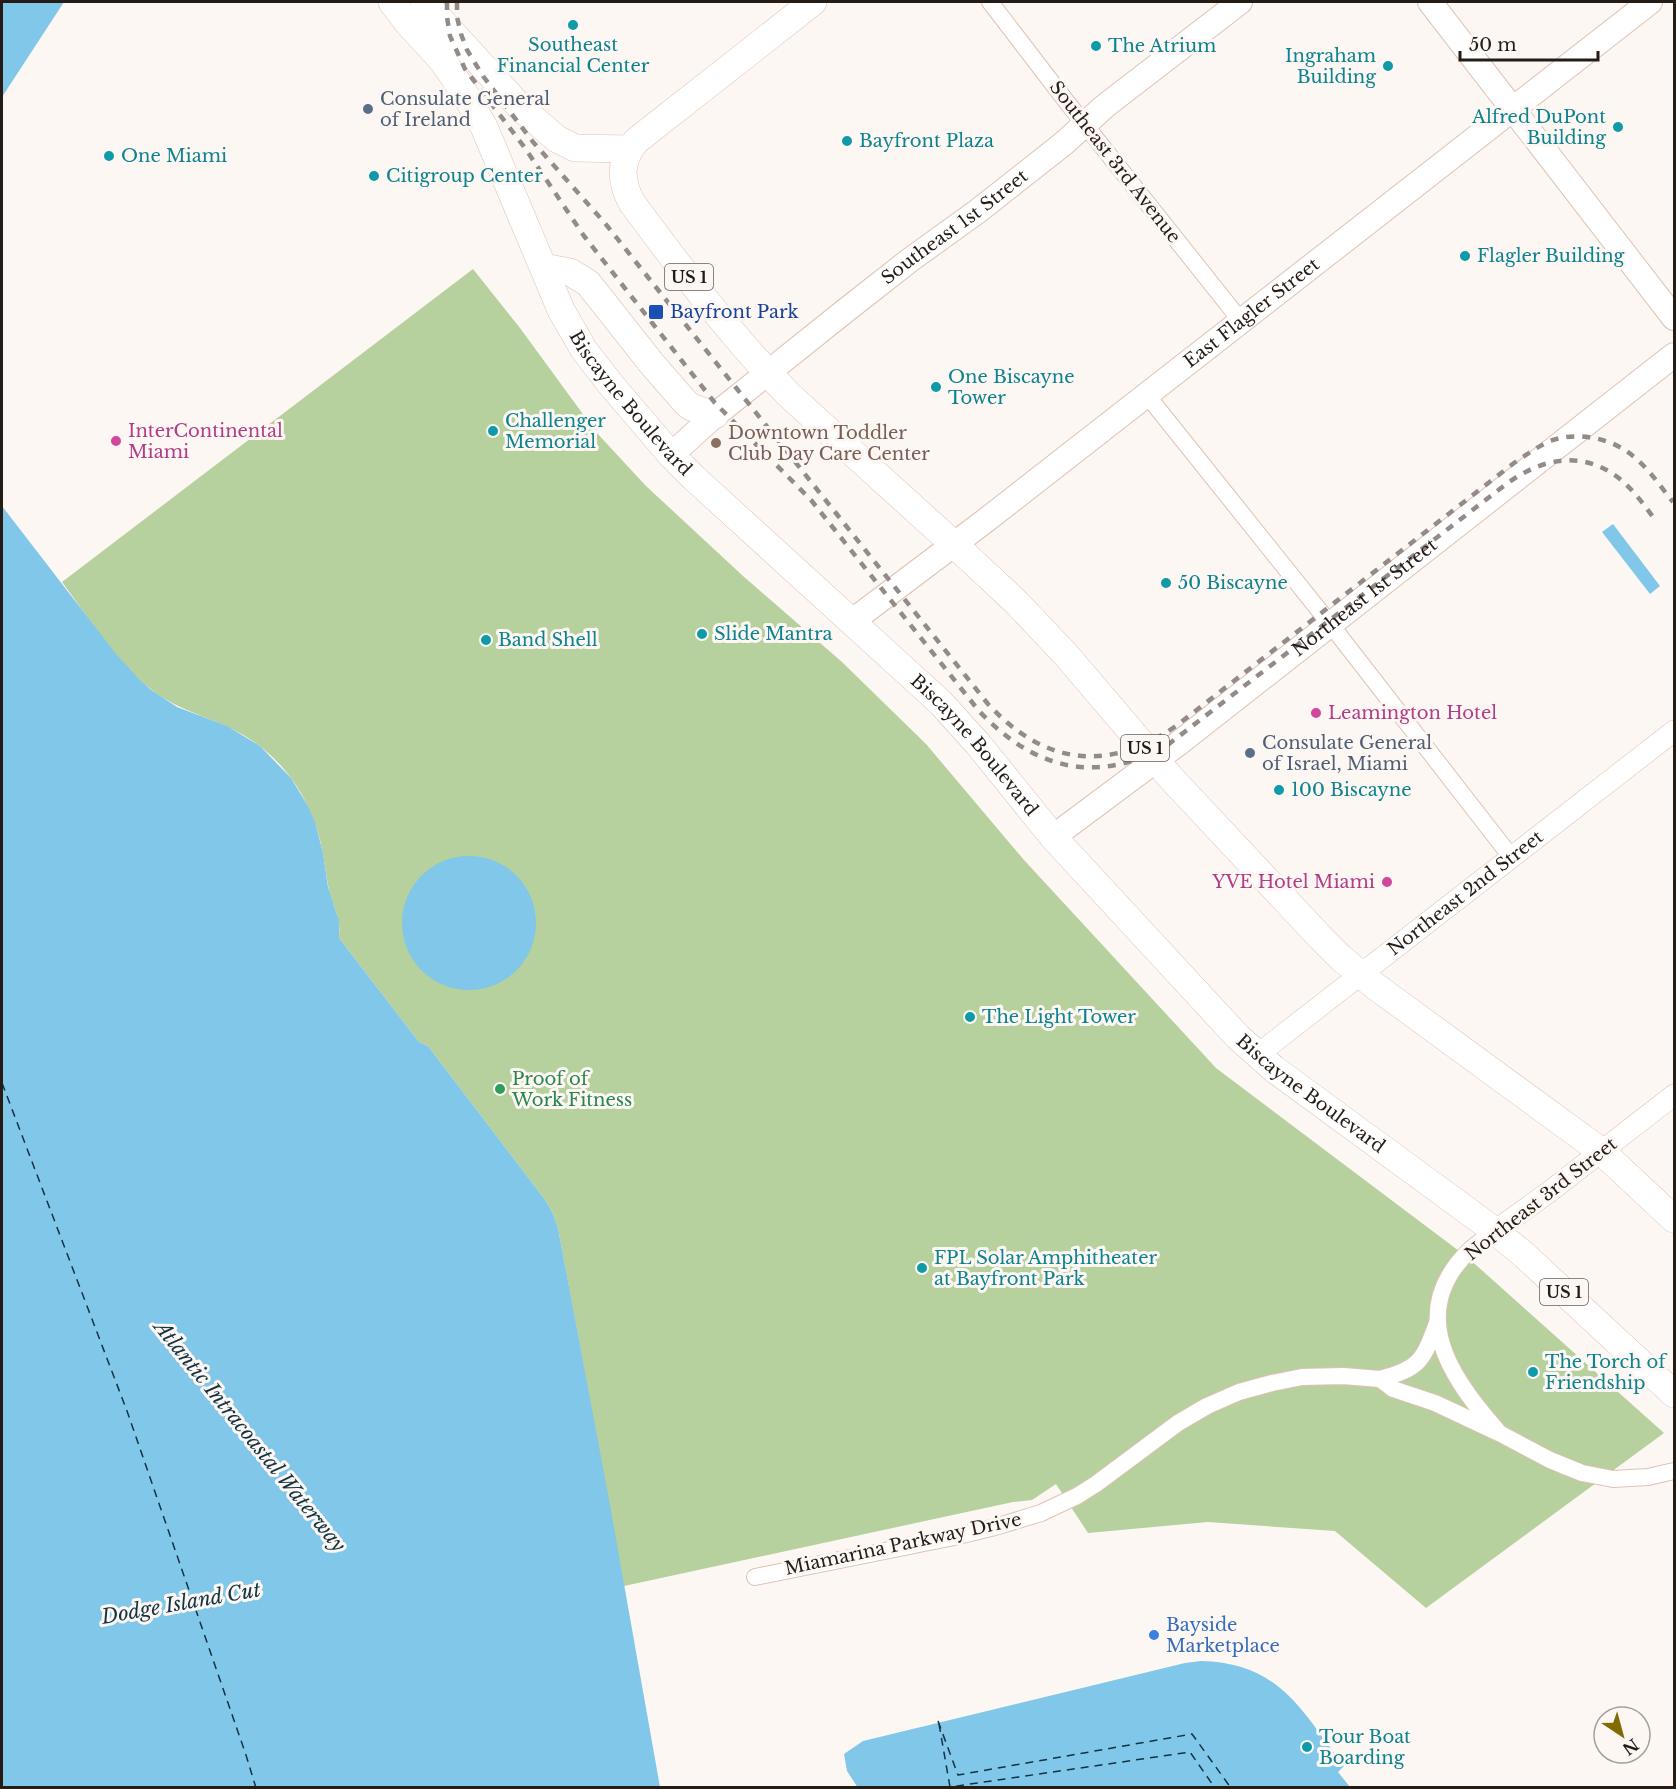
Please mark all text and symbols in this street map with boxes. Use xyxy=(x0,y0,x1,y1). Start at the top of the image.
marker: Southeast Financial Center xyxy=(566,18,580,32)
scale bar xyxy=(1460,24,1598,62)
place label: Southeast Financial Center xyxy=(497,34,650,77)
text: 50 m xyxy=(1469,34,1517,56)
place label: The Atrium xyxy=(1108,35,1216,57)
marker: The Atrium xyxy=(1089,39,1103,53)
place label: Ingraham Building xyxy=(1285,45,1376,88)
marker: Ingraham Building xyxy=(1381,59,1395,73)
street label: Southeast 3rd Avenue xyxy=(1045,77,1185,247)
place label: Consulate General of Ireland xyxy=(380,88,550,131)
marker: Consulate General of Ireland xyxy=(361,102,375,116)
place label: Alfred DuPont Building xyxy=(1471,106,1606,149)
marker: Alfred DuPont Building xyxy=(1611,120,1625,134)
place label: Bayfront Plaza xyxy=(859,130,994,152)
marker: Bayfront Plaza xyxy=(840,134,854,148)
place label: One Miami xyxy=(121,145,227,167)
marker: One Miami xyxy=(102,149,116,163)
place label: Citigroup Center xyxy=(386,165,543,187)
street label: Southeast 1st Street xyxy=(877,165,1032,289)
marker: Citigroup Center xyxy=(367,169,381,183)
place label: Flagler Building xyxy=(1477,245,1625,267)
marker: Flagler Building xyxy=(1458,249,1472,263)
street label: East Flagler Street xyxy=(1180,253,1324,373)
road number: US 1 xyxy=(665,264,713,290)
place label: Bayfront Park xyxy=(670,301,799,323)
marker: Bayfront Park xyxy=(647,303,665,321)
street label: Biscayne Boulevard xyxy=(564,327,696,480)
place label: One Biscayne Tower xyxy=(948,366,1075,409)
marker: One Biscayne Tower xyxy=(929,380,943,394)
place label: Challenger Memorial xyxy=(505,410,606,453)
place label: InterContinental Miami xyxy=(128,420,283,463)
place label: Downtown Toddler Club Day Care Center xyxy=(728,422,930,465)
marker: Challenger Memorial xyxy=(486,424,500,438)
marker: InterContinental Miami xyxy=(109,434,123,448)
marker: Downtown Toddler Club Day Care Center xyxy=(709,436,723,450)
street label: Northeast 1st Street xyxy=(1288,534,1442,661)
place label: 50 Biscayne xyxy=(1178,572,1288,594)
marker: 50 Biscayne xyxy=(1159,576,1173,590)
place label: Slide Mantra xyxy=(714,623,833,645)
marker: Slide Mantra xyxy=(695,627,709,641)
place label: Band Shell xyxy=(498,629,598,651)
marker: Band Shell xyxy=(479,633,493,647)
street label: Biscayne Boulevard xyxy=(906,670,1043,820)
place label: Leamington Hotel xyxy=(1328,702,1497,724)
marker: Leamington Hotel xyxy=(1309,706,1323,720)
place label: Consulate General of Israel, Miami xyxy=(1262,732,1432,775)
road number: US 1 xyxy=(1121,735,1169,761)
marker: Consulate General of Israel, Miami xyxy=(1243,746,1257,760)
place label: 100 Biscayne xyxy=(1291,779,1411,801)
marker: 100 Biscayne xyxy=(1272,783,1286,797)
street label: Northeast 2nd Street xyxy=(1383,826,1548,960)
place label: YVE Hotel Miami xyxy=(1211,871,1375,893)
marker: YVE Hotel Miami xyxy=(1380,875,1394,889)
place label: The Light Tower xyxy=(982,1006,1136,1028)
marker: The Light Tower xyxy=(963,1010,977,1024)
street label: Biscayne Boulevard xyxy=(1232,1030,1389,1158)
place label: Proof of Work Fitness xyxy=(511,1068,632,1111)
marker: Proof of Work Fitness xyxy=(493,1082,507,1096)
street label: Northeast 3rd Street xyxy=(1461,1133,1621,1265)
place label: FPL Solar Amphitheater at Bayfront Park xyxy=(934,1247,1157,1290)
marker: FPL Solar Amphitheater at Bayfront Park xyxy=(915,1261,929,1275)
road number: US 1 xyxy=(1540,1279,1588,1305)
water label: Atlantic Intracoastal Waterway xyxy=(147,1313,351,1557)
place label: The Torch of Friendship xyxy=(1545,1351,1668,1394)
marker: The Torch of Friendship xyxy=(1526,1365,1540,1379)
street label: Miamarina Parkway Drive xyxy=(783,1508,1023,1580)
water label: Dodge Island Cut xyxy=(99,1577,263,1629)
place label: Bayside Marketplace xyxy=(1166,1614,1280,1657)
marker: Bayside Marketplace xyxy=(1147,1628,1161,1642)
north arrow xyxy=(1592,1705,1652,1765)
place label: Tour Boat Boarding xyxy=(1319,1726,1411,1769)
text: N xyxy=(1619,1735,1643,1760)
marker: Tour Boat Boarding xyxy=(1300,1740,1314,1754)

